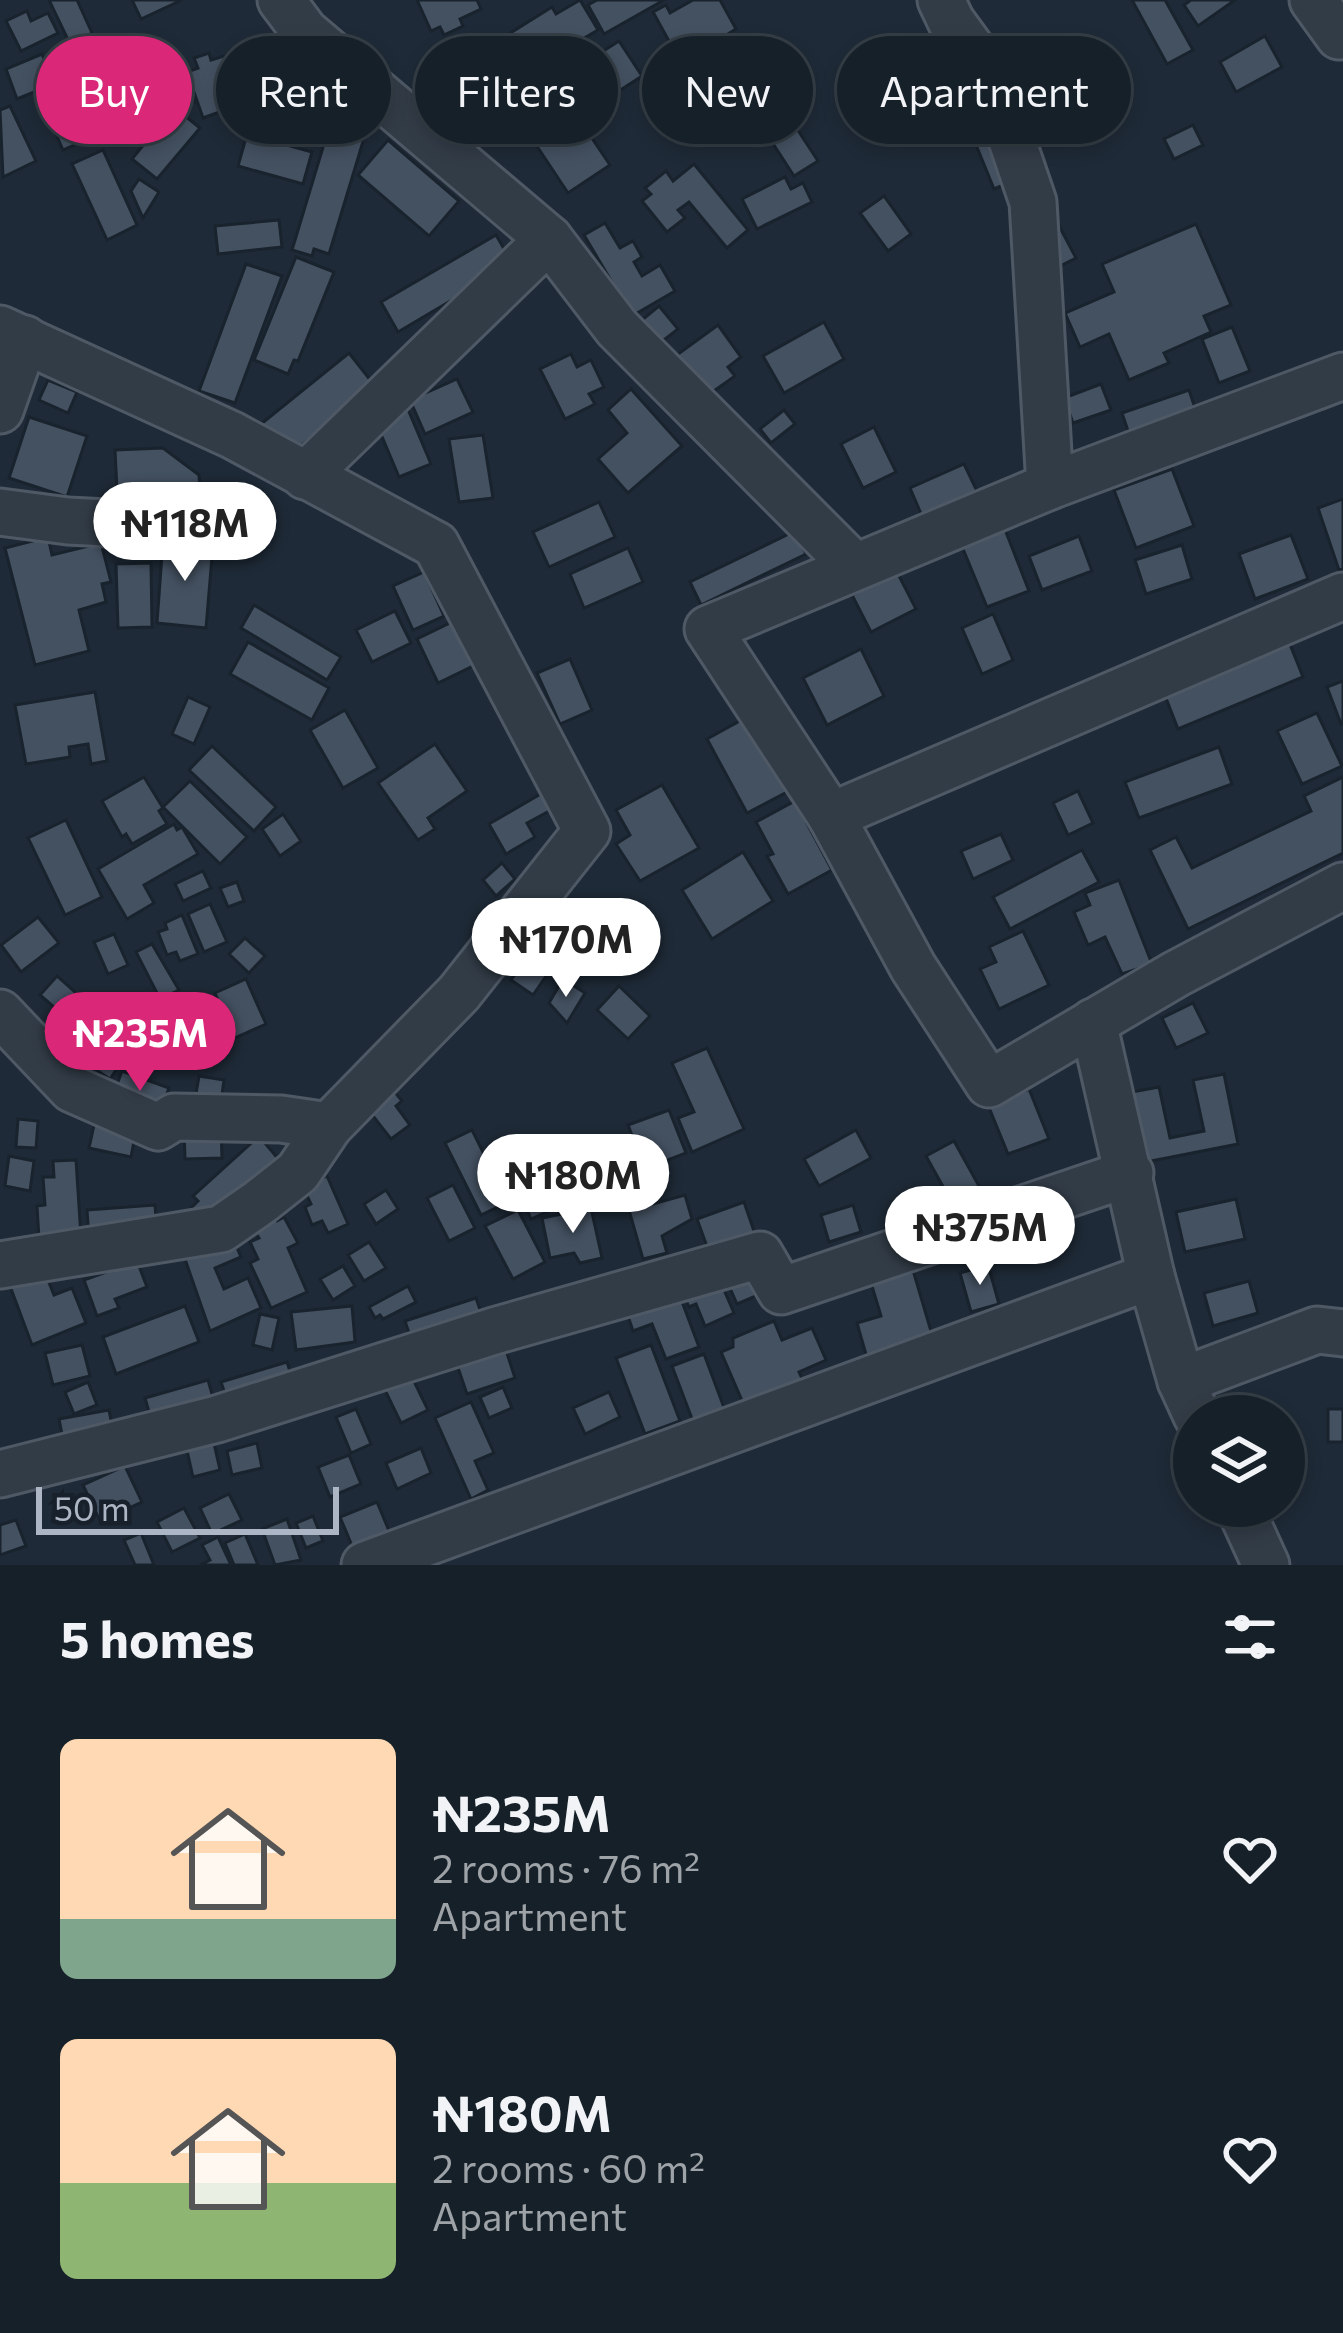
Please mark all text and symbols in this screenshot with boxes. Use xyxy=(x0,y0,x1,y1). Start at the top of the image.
chip: Buy xyxy=(36,36,192,144)
chip: Rent xyxy=(216,36,391,144)
chip: Filters xyxy=(415,36,618,144)
chip: New xyxy=(642,36,813,144)
chip: Apartment xyxy=(837,36,1131,144)
pin: ₦118M xyxy=(101,482,269,584)
text: ₦118M xyxy=(120,497,250,545)
pin: ₦170M xyxy=(482,898,650,1000)
text: ₦170M xyxy=(499,913,633,961)
pin: ₦235M xyxy=(56,992,224,1094)
text: ₦235M xyxy=(72,1007,208,1055)
pin: ₦180M xyxy=(489,1134,657,1236)
text: ₦180M xyxy=(504,1149,642,1197)
pin: ₦375M xyxy=(896,1186,1064,1288)
text: ₦375M xyxy=(912,1201,1048,1249)
map controls xyxy=(1173,1395,1305,1527)
button: layers xyxy=(1173,1395,1305,1527)
scale bar xyxy=(36,1481,339,1534)
text: 50 m xyxy=(54,1487,130,1528)
icon: filters xyxy=(1217,1604,1283,1670)
text: 5 homes xyxy=(60,1606,255,1669)
text: ₦235M xyxy=(432,1780,611,1843)
icon: home xyxy=(156,1787,300,1931)
icon: heart xyxy=(1217,1826,1283,1892)
text: 2 rooms · 76 m² xyxy=(432,1843,700,1891)
text: Apartment xyxy=(432,1891,627,1939)
text: ₦180M xyxy=(432,2080,612,2143)
icon: home xyxy=(156,2087,300,2231)
icon: heart xyxy=(1217,2126,1283,2192)
text: 2 rooms · 60 m² xyxy=(432,2143,705,2191)
text: Apartment xyxy=(432,2191,627,2239)

